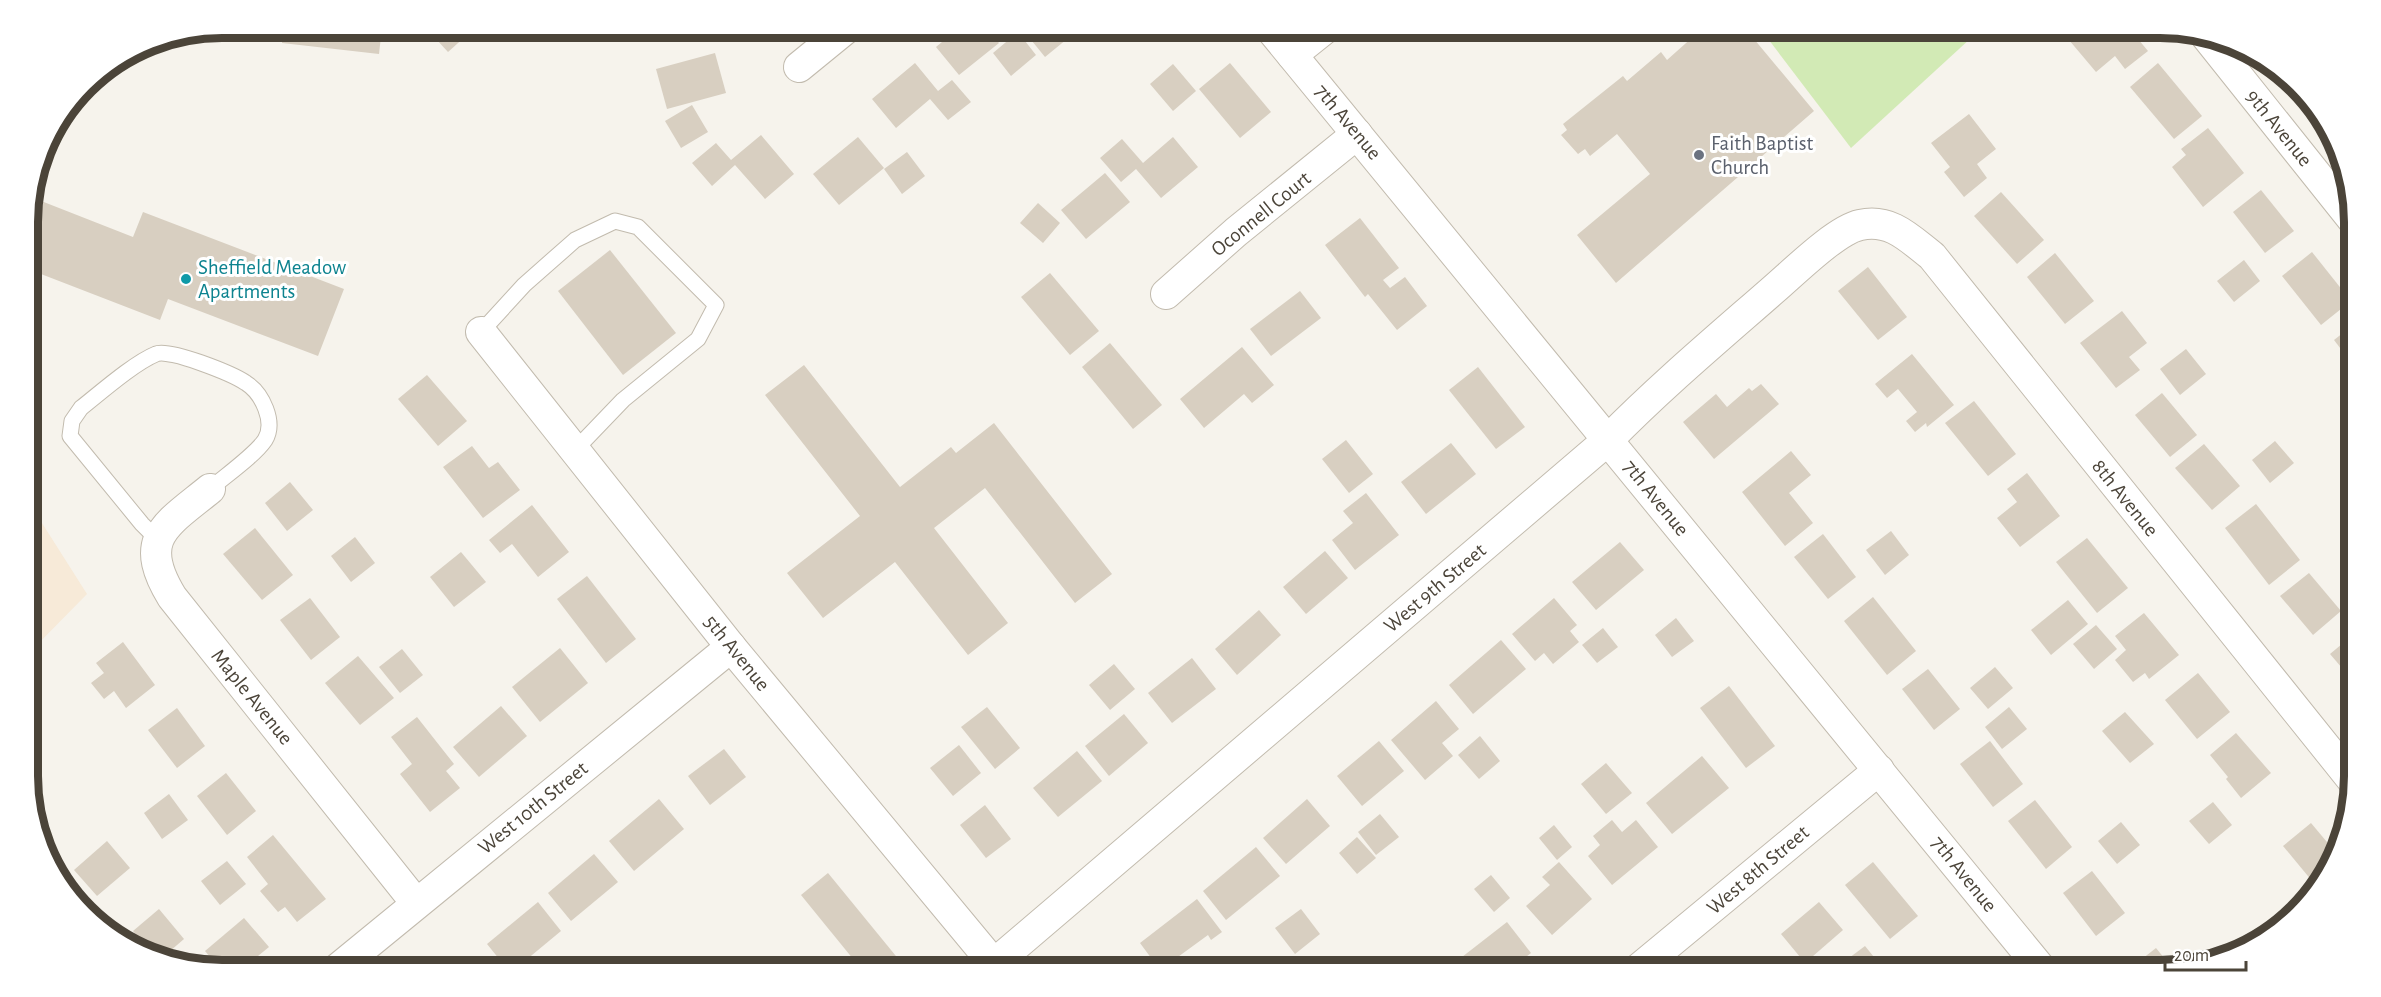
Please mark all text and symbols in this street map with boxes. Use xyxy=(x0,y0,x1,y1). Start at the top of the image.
street label: 7th Avenue xyxy=(1311,80,1385,164)
street label: 9th Avenue xyxy=(2242,86,2316,170)
place label: Faith Baptist Church xyxy=(1711,133,1814,178)
marker: Faith Baptist Church xyxy=(1692,148,1706,162)
street label: Oconnell Court xyxy=(1207,167,1315,260)
place label: Sheffield Meadow Apartments xyxy=(198,257,346,302)
marker: Sheffield Meadow Apartments xyxy=(179,272,193,286)
street label: 7th Avenue xyxy=(1619,456,1693,540)
street label: 8th Avenue xyxy=(2088,456,2162,540)
street label: West 9th Street xyxy=(1380,539,1490,636)
street label: 5th Avenue xyxy=(700,611,774,695)
street label: Maple Avenue xyxy=(207,645,297,749)
street label: West 10th Street xyxy=(474,757,592,858)
street label: West 8th Street xyxy=(1703,821,1813,919)
street label: 7th Avenue xyxy=(1927,832,2001,916)
scale bar xyxy=(2165,934,2246,972)
text: 20 m xyxy=(2174,947,2209,965)

